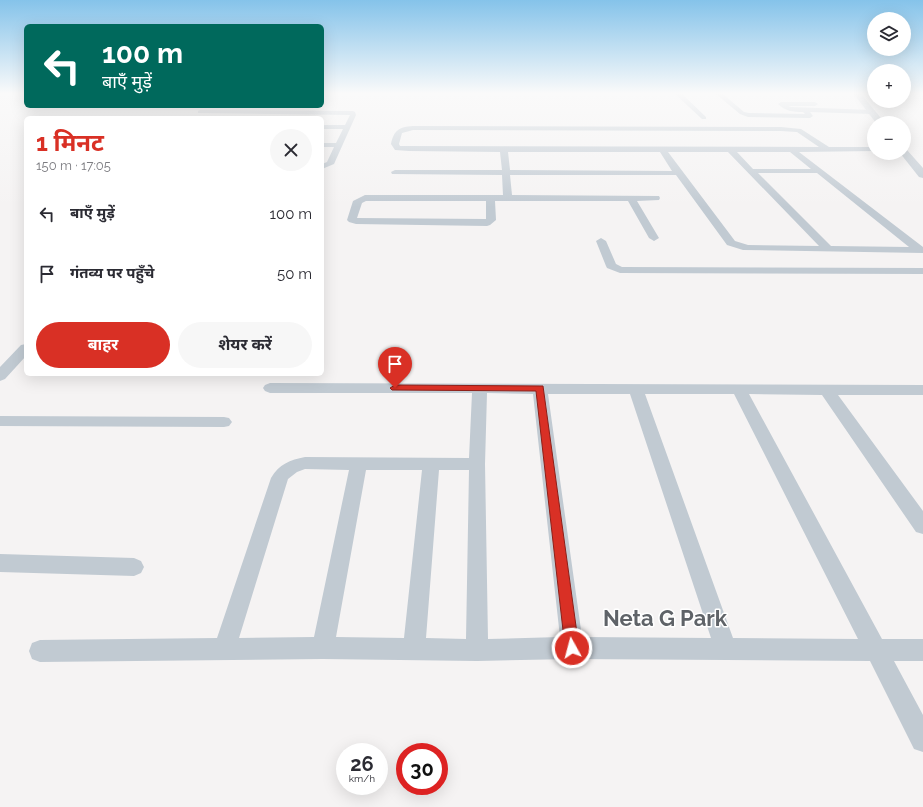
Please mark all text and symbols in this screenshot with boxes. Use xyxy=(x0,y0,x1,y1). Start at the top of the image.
map controls xyxy=(867,12,911,160)
button: layers xyxy=(867,12,911,56)
text: 100 m xyxy=(102,37,183,70)
icon: left xyxy=(36,40,88,92)
button: + xyxy=(867,64,911,108)
text: बाएँ मुड़ें xyxy=(102,71,152,92)
button: − xyxy=(867,116,911,160)
text: 1 मिनट xyxy=(36,128,104,157)
button: close xyxy=(270,129,312,171)
text: 150 m · 17:05 xyxy=(36,158,111,173)
icon: left xyxy=(36,203,58,225)
text: बाएँ मुड़ें xyxy=(70,204,115,222)
text: 100 m xyxy=(270,205,312,223)
icon: arrive xyxy=(36,263,58,285)
text: गंतव्य पर पहुँचे xyxy=(70,264,154,282)
text: 50 m xyxy=(277,265,312,283)
button: बाहर xyxy=(36,322,170,368)
button: शेयर करें xyxy=(178,322,312,368)
pin xyxy=(378,347,412,388)
icon: arrive xyxy=(384,353,406,375)
district label: Neta G Park xyxy=(603,605,728,631)
position arrow xyxy=(551,627,593,669)
speed limit sign: 30 xyxy=(396,743,448,795)
text: 26 xyxy=(350,752,374,776)
text: km/h xyxy=(349,773,375,784)

